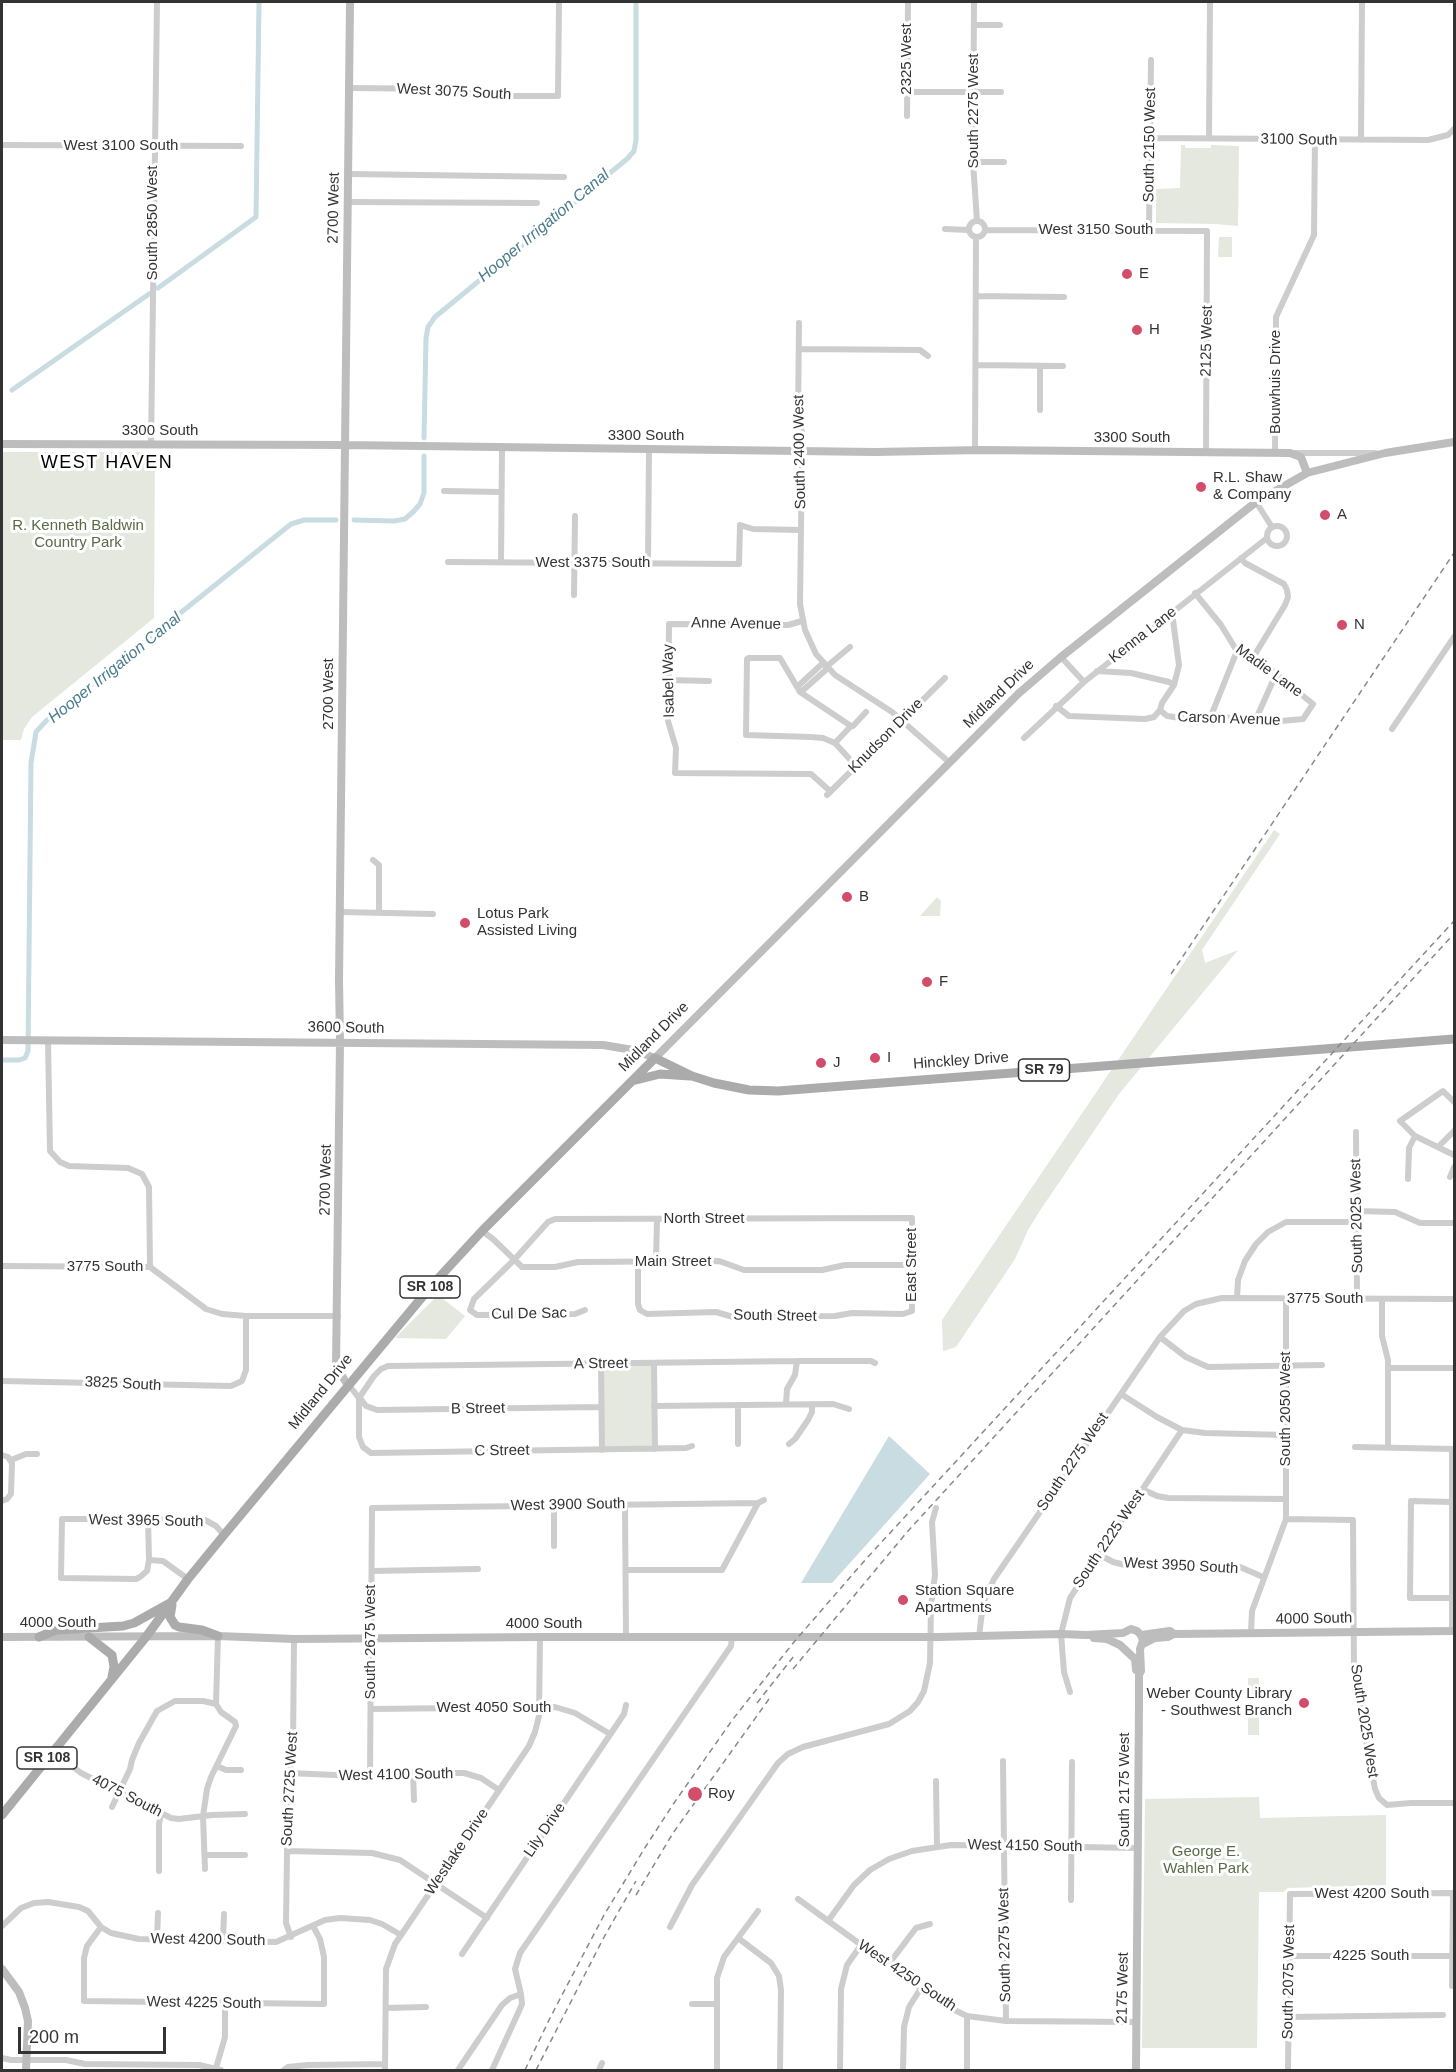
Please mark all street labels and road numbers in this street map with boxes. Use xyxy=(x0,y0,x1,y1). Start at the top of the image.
street label: 2325 West xyxy=(898,23,916,95)
street label: South 2275 West xyxy=(965,54,983,168)
street label: West 3075 South xyxy=(396,80,512,104)
street label: South 2150 West xyxy=(1140,87,1160,203)
street label: 3100 South xyxy=(1260,130,1338,150)
street label: West 3100 South xyxy=(64,137,178,155)
street label: South 2850 West xyxy=(144,166,162,280)
street label: 2700 West xyxy=(324,172,344,244)
street label: West 3150 South xyxy=(1039,221,1153,239)
street label: 2125 West xyxy=(1197,305,1217,377)
street label: Bouwhuis Drive xyxy=(1267,330,1285,434)
street label: South 2400 West xyxy=(790,394,810,510)
street label: 3300 South xyxy=(122,422,198,440)
street label: 3300 South xyxy=(608,427,684,445)
street label: 3300 South xyxy=(1094,429,1170,447)
street label: West 3375 South xyxy=(536,554,650,572)
street label: Kenna Lane xyxy=(1106,603,1180,667)
street label: Anne Avenue xyxy=(691,614,781,634)
street label: Madie Lane xyxy=(1232,641,1306,701)
street label: Isabel Way xyxy=(659,644,679,718)
street label: Midland Drive xyxy=(960,656,1038,732)
street label: 2700 West xyxy=(320,658,338,730)
street label: Knudson Drive xyxy=(845,695,927,777)
street label: Carson Avenue xyxy=(1177,708,1281,730)
street label: Midland Drive xyxy=(615,998,693,1076)
street label: 3600 South xyxy=(307,1018,385,1038)
street label: Hinckley Drive xyxy=(913,1049,1009,1073)
road number: SR 79 xyxy=(1018,1059,1070,1081)
street label: 2700 West xyxy=(316,1144,336,1216)
street label: South 2025 West xyxy=(1347,1158,1367,1274)
street label: North Street xyxy=(664,1210,744,1228)
street label: East Street xyxy=(903,1228,921,1302)
street label: Main Street xyxy=(635,1253,711,1271)
street label: 3775 South xyxy=(67,1258,143,1276)
road number: SR 108 xyxy=(400,1276,460,1298)
street label: 3775 South xyxy=(1287,1290,1363,1308)
street label: Cul De Sac xyxy=(491,1304,567,1324)
street label: South Street xyxy=(733,1306,817,1326)
street label: Midland Drive xyxy=(285,1351,357,1433)
street label: South 2050 West xyxy=(1277,1352,1295,1466)
street label: A Street xyxy=(574,1355,628,1373)
street label: 3825 South xyxy=(84,1373,162,1395)
street label: B Street xyxy=(451,1400,505,1418)
street label: South 2275 West xyxy=(1033,1409,1113,1515)
street label: C Street xyxy=(474,1442,530,1460)
street label: South 2225 West xyxy=(1069,1486,1149,1592)
street label: West 3900 South xyxy=(510,1495,626,1515)
street label: West 3965 South xyxy=(88,1511,204,1531)
street label: West 3950 South xyxy=(1123,1554,1239,1578)
street label: South 2675 West xyxy=(362,1585,380,1699)
street label: 4000 South xyxy=(1275,1609,1353,1629)
street label: 4000 South xyxy=(20,1614,96,1632)
street label: 4000 South xyxy=(506,1615,582,1633)
street label: South 2025 West xyxy=(1346,1663,1382,1779)
street label: West 4050 South xyxy=(437,1699,551,1717)
street label: South 2725 West xyxy=(278,1731,302,1847)
street label: South 2175 West xyxy=(1116,1733,1134,1847)
road number: SR 108 xyxy=(17,1747,77,1769)
street label: West 4100 South xyxy=(338,1765,454,1785)
street label: 4075 South xyxy=(89,1771,165,1821)
street label: Lily Drive xyxy=(520,1799,570,1861)
street label: Westlake Drive xyxy=(421,1805,493,1899)
street label: West 4150 South xyxy=(967,1836,1083,1856)
street label: West 4200 South xyxy=(1315,1885,1429,1903)
street label: South 2275 West xyxy=(995,1887,1015,2003)
street label: South 2075 West xyxy=(1279,1924,1299,2040)
street label: West 4200 South xyxy=(150,1930,266,1950)
street label: West 4250 South xyxy=(854,1936,960,2016)
street label: 4225 South xyxy=(1333,1947,1409,1965)
street label: 2175 West xyxy=(1113,1952,1133,2024)
street label: West 4225 South xyxy=(146,1993,262,2013)

